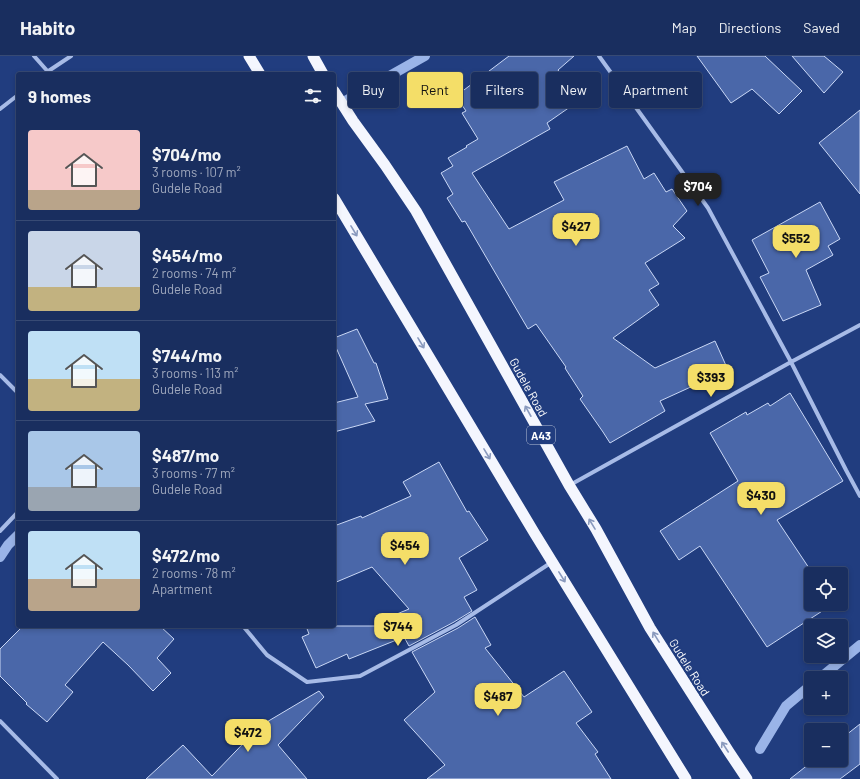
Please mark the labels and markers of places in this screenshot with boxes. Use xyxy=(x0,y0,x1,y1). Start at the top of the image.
pin: $704 xyxy=(674,173,722,207)
pin: $427 xyxy=(552,213,600,247)
pin: $552 xyxy=(772,225,820,259)
pin: $393 xyxy=(687,364,735,398)
pin: $430 xyxy=(737,482,785,516)
pin: $454 xyxy=(381,532,429,566)
pin: $744 xyxy=(374,613,422,647)
pin: $487 xyxy=(474,683,522,717)
pin: $472 xyxy=(224,719,272,753)

